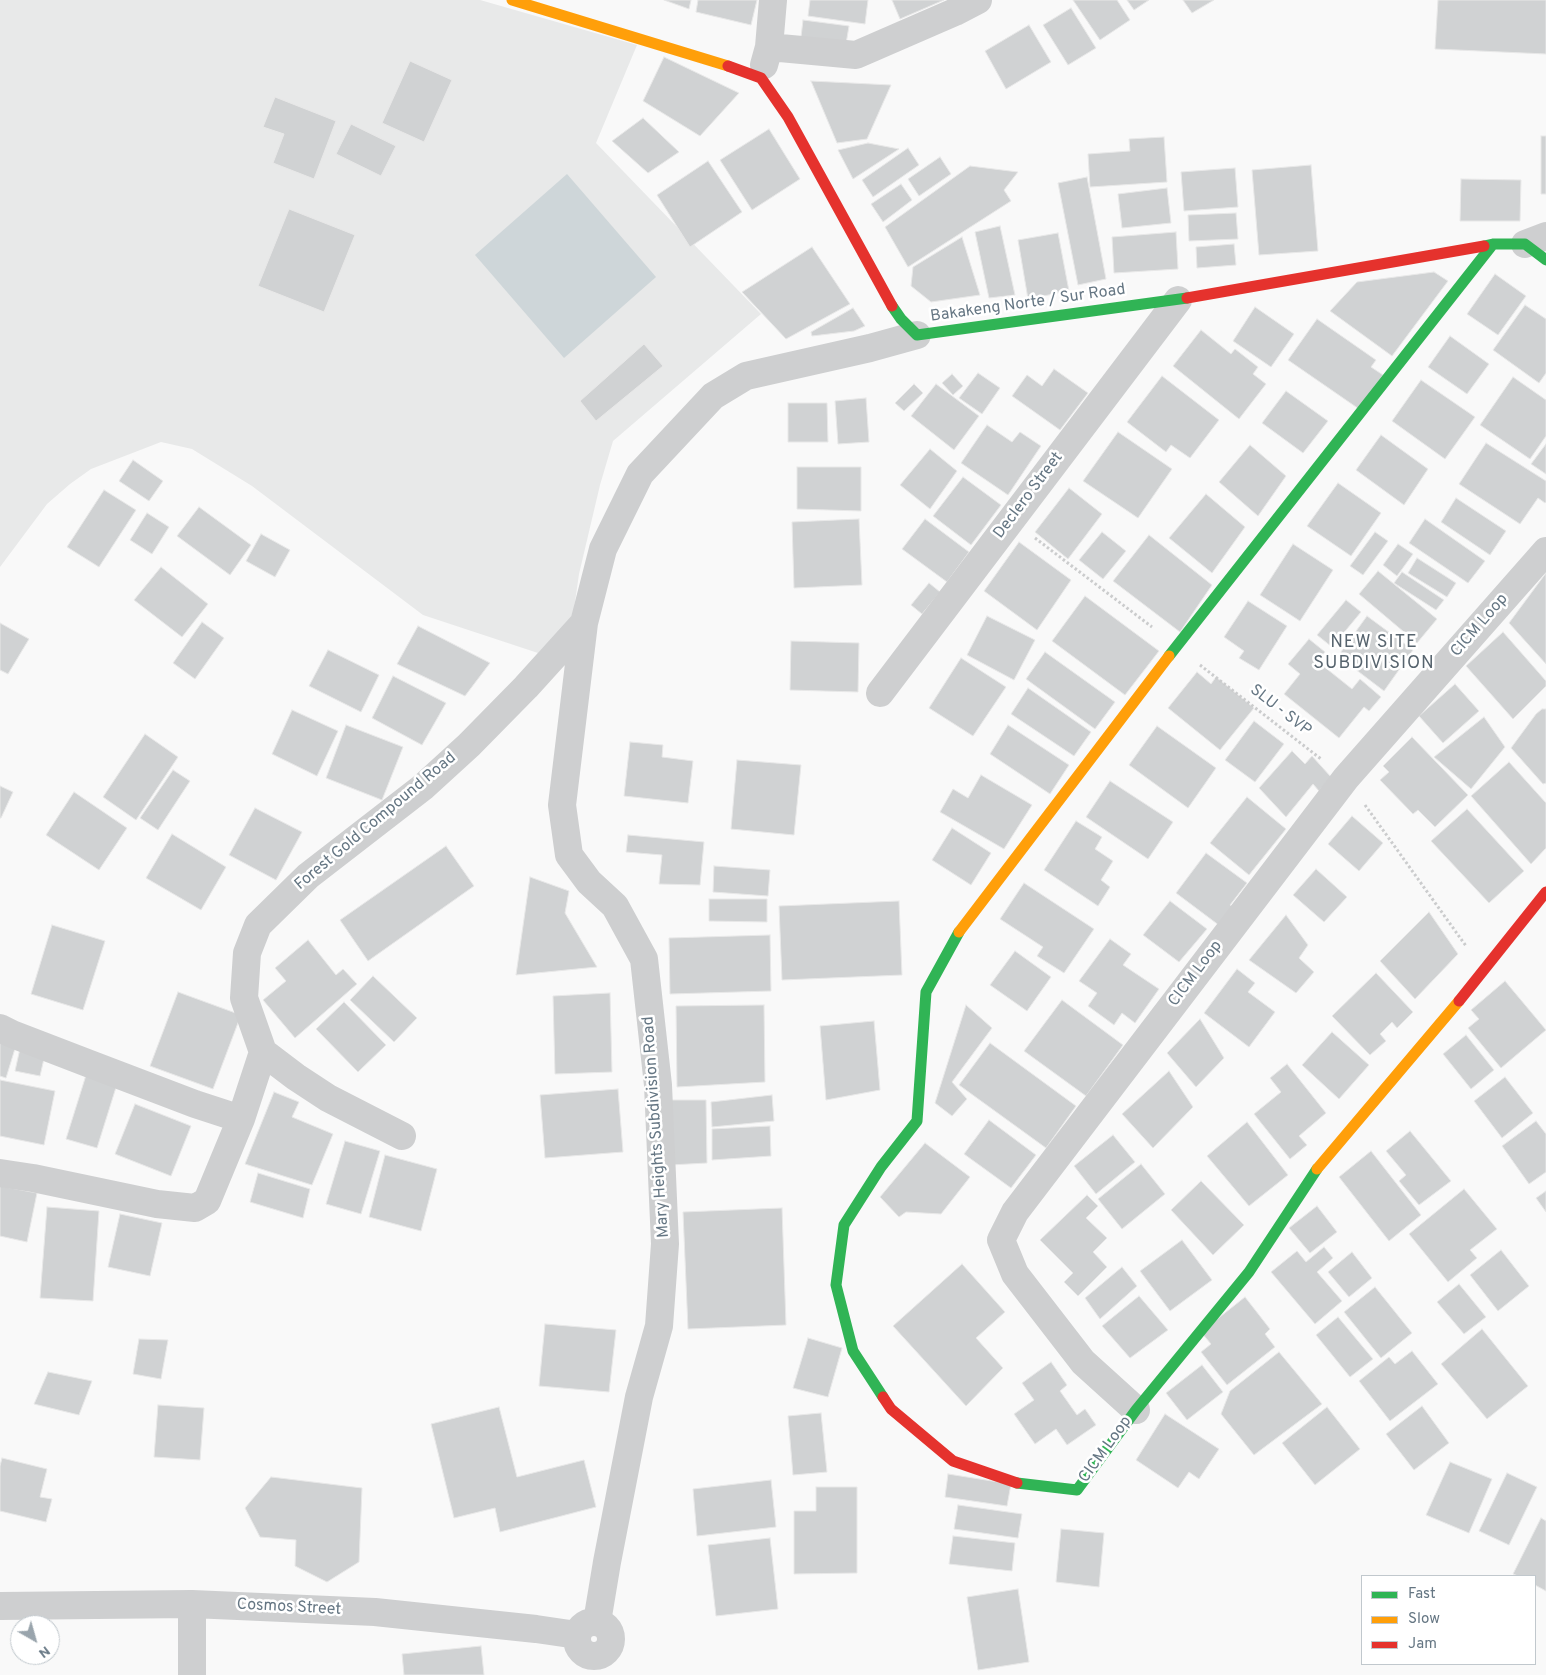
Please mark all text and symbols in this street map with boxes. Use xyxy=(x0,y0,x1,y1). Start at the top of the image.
street label: Bakakeng Norte / Sur Road xyxy=(929,281,1127,327)
street label: Declero Street xyxy=(990,449,1068,543)
street label: CICM Loop xyxy=(1447,590,1513,662)
district label: NEW SITE SUBDIVISION xyxy=(1312,632,1436,674)
street label: SLU - SVP xyxy=(1246,681,1314,741)
street label: Forest Gold Compound Road xyxy=(292,749,460,895)
street label: CICM Loop xyxy=(1165,937,1227,1011)
street label: Mary Heights Subdivision Road xyxy=(640,1016,674,1238)
street label: CICM Loop xyxy=(1075,1413,1137,1487)
legend xyxy=(1361,1575,1536,1665)
text: Fast xyxy=(1408,1585,1436,1604)
street label: Cosmos Street xyxy=(236,1596,342,1620)
text: Slow xyxy=(1408,1610,1440,1629)
north arrow xyxy=(10,1615,60,1665)
text: Jam xyxy=(1408,1635,1437,1654)
text: N xyxy=(35,1642,53,1661)

